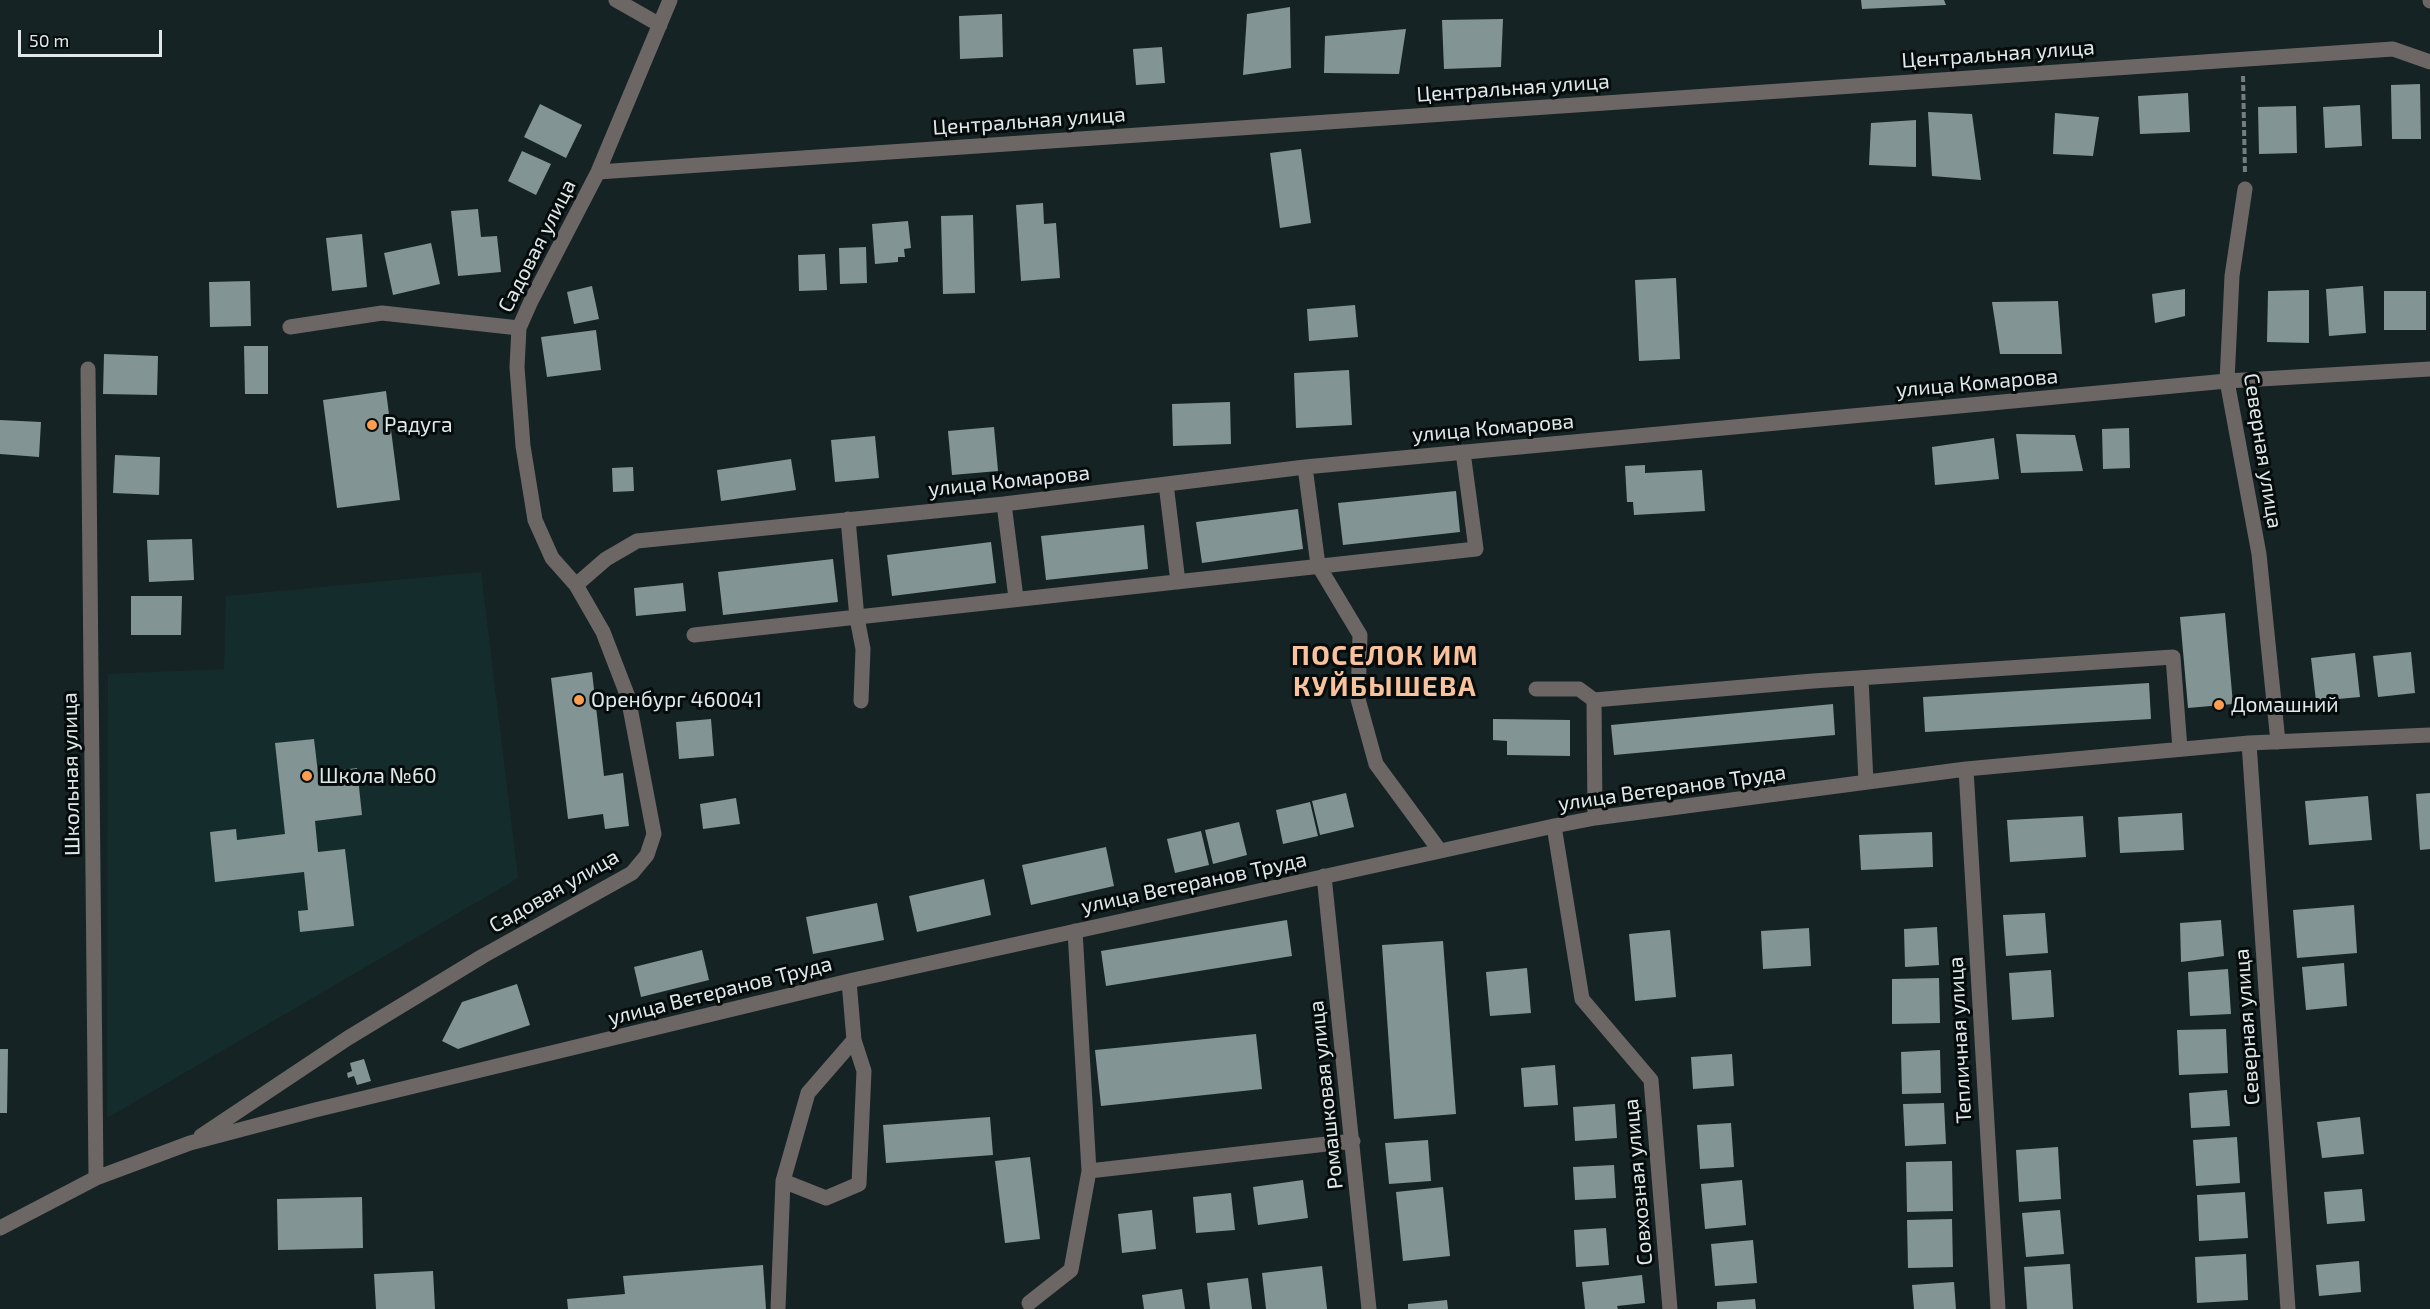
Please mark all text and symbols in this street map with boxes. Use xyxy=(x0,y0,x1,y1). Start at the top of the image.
scale bar xyxy=(21,18,165,56)
text: 50 m xyxy=(29,29,69,51)
street label: Центральная улица xyxy=(1901,35,2095,73)
street label: Центральная улица xyxy=(1416,69,1610,107)
street label: Центральная улица xyxy=(932,102,1126,140)
street label: Садовая улица xyxy=(493,175,581,317)
street label: улица Комарова xyxy=(1895,363,2059,403)
street label: Северная улица xyxy=(2238,372,2288,530)
street label: улица Комарова xyxy=(1411,408,1575,448)
place label: Радуга xyxy=(384,412,453,438)
marker: Радуга xyxy=(365,418,379,432)
street label: улица Комарова xyxy=(927,460,1091,502)
district label: ПОСЕЛОК ИМ КУЙБЫШЕВА xyxy=(1291,640,1479,703)
place label: Оренбург 460041 xyxy=(591,687,762,713)
street label: Школьная улица xyxy=(57,692,85,856)
place label: Домашний xyxy=(2231,692,2339,718)
marker: Оренбург 460041 xyxy=(572,693,586,707)
marker: Домашний xyxy=(2212,698,2226,712)
street label: улица Ветеранов Труда xyxy=(1556,760,1788,816)
place label: Школа №60 xyxy=(319,763,437,789)
marker: Школа №60 xyxy=(300,769,314,783)
street label: Садовая улица xyxy=(485,844,623,938)
street label: улица Ветеранов Труда xyxy=(1079,847,1309,919)
street label: Северная улица xyxy=(2229,948,2265,1106)
street label: улица Ветеранов Труда xyxy=(605,951,835,1031)
street label: Тепличная улица xyxy=(1943,956,1977,1124)
street label: Ромашковая улица xyxy=(1304,999,1348,1191)
street label: Совхозная улица xyxy=(1618,1098,1658,1266)

